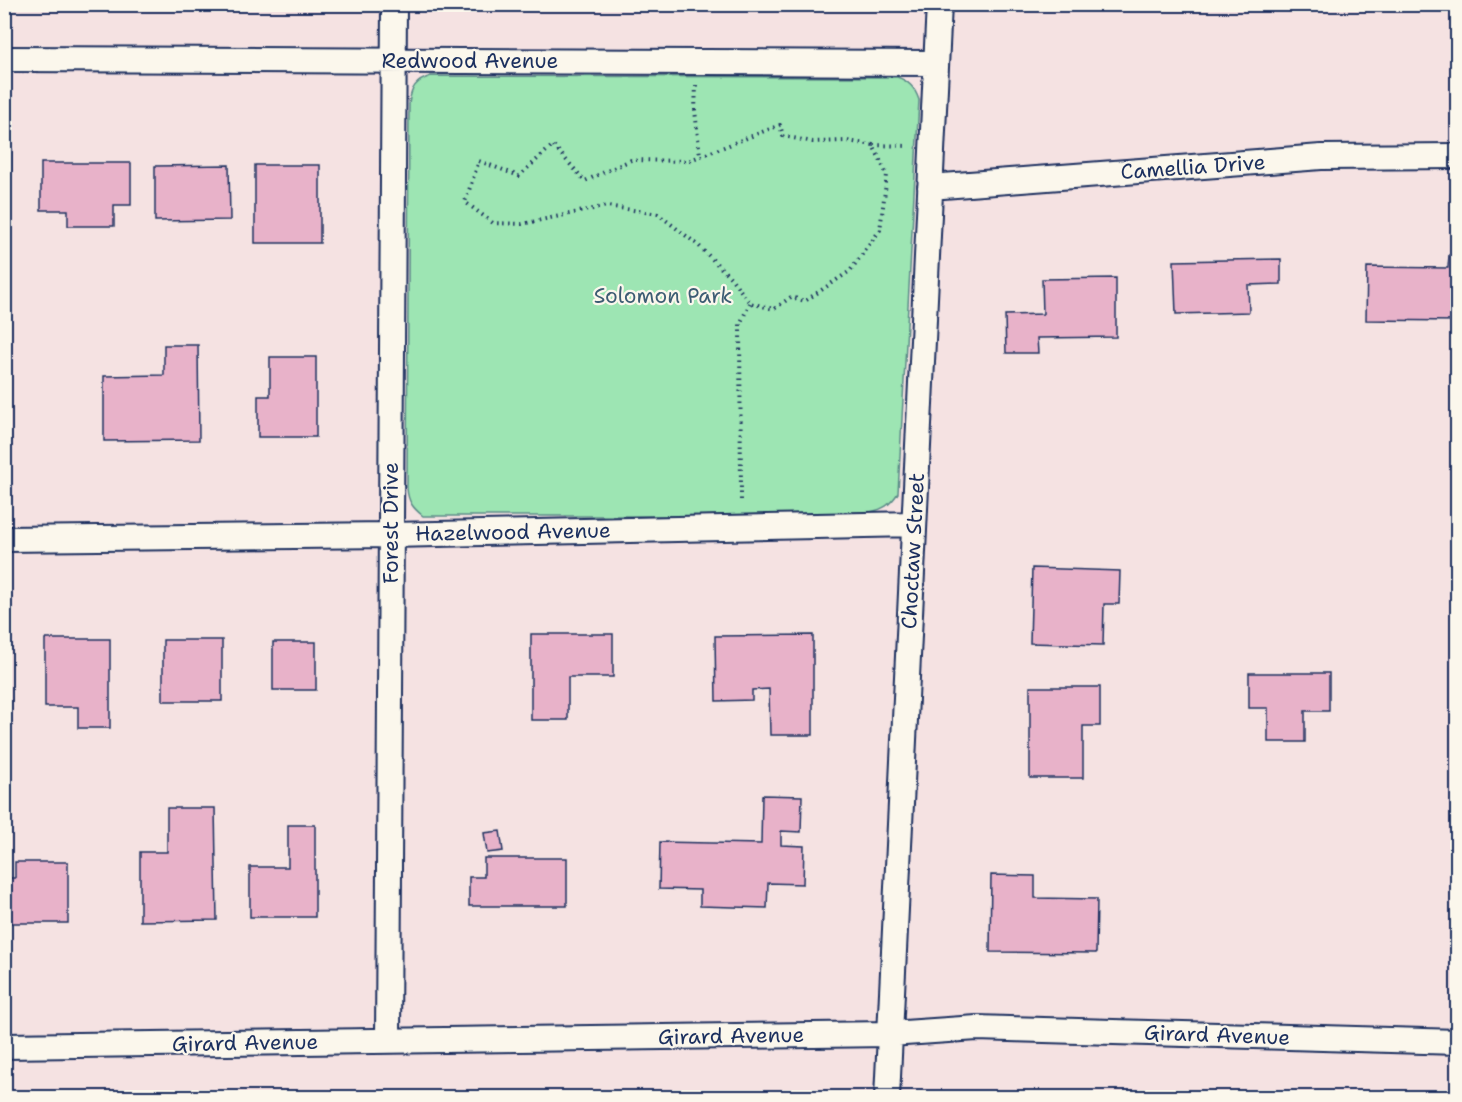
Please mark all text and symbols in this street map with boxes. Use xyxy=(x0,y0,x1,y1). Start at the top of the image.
street label: Redwood Avenue xyxy=(382,47,558,75)
street label: Camellia Drive xyxy=(1120,148,1266,186)
park label: Solomon Park xyxy=(594,282,732,310)
street label: Forest Drive xyxy=(377,462,405,584)
street label: Choctaw Street xyxy=(895,472,931,630)
street label: Hazelwood Avenue xyxy=(415,516,611,548)
street label: Girard Avenue xyxy=(1143,1018,1291,1052)
street label: Girard Avenue xyxy=(658,1021,804,1051)
street label: Girard Avenue xyxy=(172,1028,318,1058)

